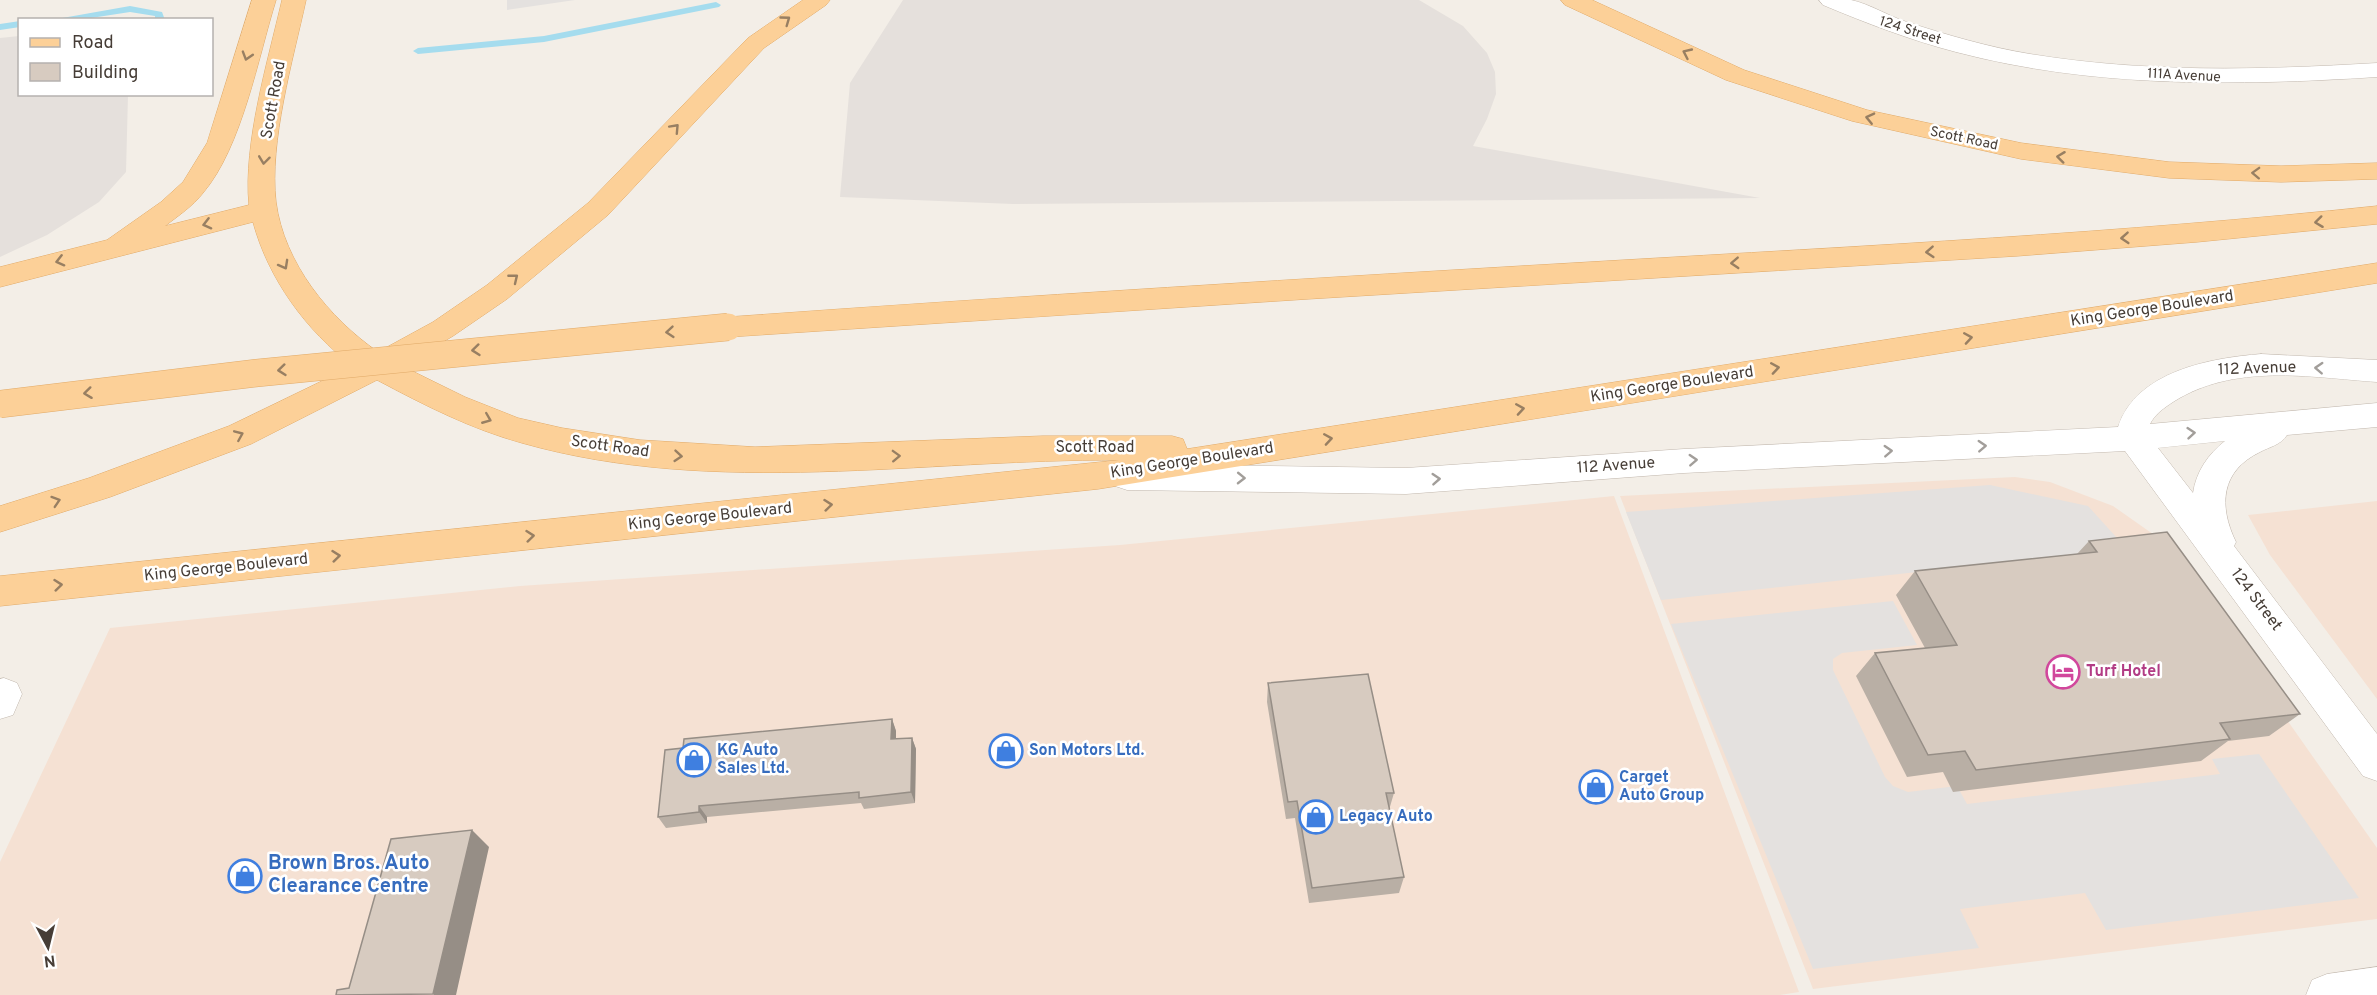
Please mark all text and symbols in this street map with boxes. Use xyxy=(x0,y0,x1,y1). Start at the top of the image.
street label: 124 Street xyxy=(1877,13,1943,49)
one-way arrow xyxy=(780,16,791,27)
legend xyxy=(18,18,213,96)
text: Road xyxy=(72,32,114,55)
one-way arrow xyxy=(1683,48,1694,60)
one-way arrow xyxy=(242,50,254,61)
street label: Scott Road xyxy=(257,59,291,141)
text: Building xyxy=(72,62,138,85)
street label: 111A Avenue xyxy=(2147,66,2221,86)
one-way arrow xyxy=(1866,112,1876,125)
one-way arrow xyxy=(668,124,679,135)
street label: Scott Road xyxy=(1928,124,2000,154)
one-way arrow xyxy=(2057,151,2066,163)
one-way arrow xyxy=(258,156,270,165)
one-way arrow xyxy=(2251,167,2260,179)
one-way arrow xyxy=(2314,215,2323,228)
one-way arrow xyxy=(202,217,212,230)
one-way arrow xyxy=(2120,231,2129,244)
one-way arrow xyxy=(1926,245,1935,258)
one-way arrow xyxy=(56,254,66,267)
one-way arrow xyxy=(1731,256,1740,269)
one-way arrow xyxy=(277,258,288,269)
one-way arrow xyxy=(507,274,518,285)
street label: King George Boulevard xyxy=(2069,286,2235,332)
one-way arrow xyxy=(665,325,674,338)
one-way arrow xyxy=(1962,332,1972,345)
one-way arrow xyxy=(471,343,480,356)
street label: 112 Avenue xyxy=(2218,358,2296,380)
one-way arrow xyxy=(2314,361,2323,374)
street label: King George Boulevard xyxy=(1589,362,1755,408)
one-way arrow xyxy=(277,363,286,376)
one-way arrow xyxy=(1770,363,1780,375)
one-way arrow xyxy=(84,386,93,399)
one-way arrow xyxy=(1516,403,1525,415)
one-way arrow xyxy=(481,412,492,424)
one-way arrow xyxy=(2187,427,2196,440)
one-way arrow xyxy=(233,430,244,442)
street label: Scott Road xyxy=(570,432,650,462)
one-way arrow xyxy=(1323,433,1332,445)
street label: Scott Road xyxy=(1056,438,1134,458)
street label: King George Boulevard xyxy=(1109,438,1275,484)
one-way arrow xyxy=(1978,439,1987,452)
one-way arrow xyxy=(1883,444,1892,457)
one-way arrow xyxy=(673,449,682,462)
one-way arrow xyxy=(891,449,900,462)
street label: 112 Avenue xyxy=(1576,453,1656,479)
one-way arrow xyxy=(1689,454,1698,467)
one-way arrow xyxy=(1236,472,1245,484)
one-way arrow xyxy=(1431,472,1440,485)
one-way arrow xyxy=(50,496,61,509)
street label: King George Boulevard xyxy=(627,498,793,536)
one-way arrow xyxy=(823,499,833,512)
one-way arrow xyxy=(525,530,534,543)
street label: King George Boulevard xyxy=(143,549,309,587)
one-way arrow xyxy=(331,550,340,563)
street label: 124 Street xyxy=(2226,565,2286,635)
one-way arrow xyxy=(54,579,63,592)
hotel icon: Turf Hotel xyxy=(2045,654,2081,690)
place label: Turf Hotel xyxy=(2086,662,2161,682)
shop icon: Son Motors Ltd. xyxy=(988,733,1024,769)
place label: KG Auto Sales Ltd. xyxy=(717,741,789,779)
place label: Son Motors Ltd. xyxy=(1029,741,1145,761)
shop icon: KG Auto Sales Ltd. xyxy=(676,742,712,778)
place label: Carget Auto Group xyxy=(1619,768,1704,806)
shop icon: Carget Auto Group xyxy=(1578,769,1614,805)
shop icon: Legacy Auto xyxy=(1298,799,1334,835)
place label: Legacy Auto xyxy=(1339,807,1433,827)
place label: Brown Bros. Auto Clearance Centre xyxy=(268,851,430,900)
shop icon: Brown Bros. Auto Clearance Centre xyxy=(227,858,263,894)
north arrow xyxy=(18,917,78,977)
text: N xyxy=(43,949,57,971)

